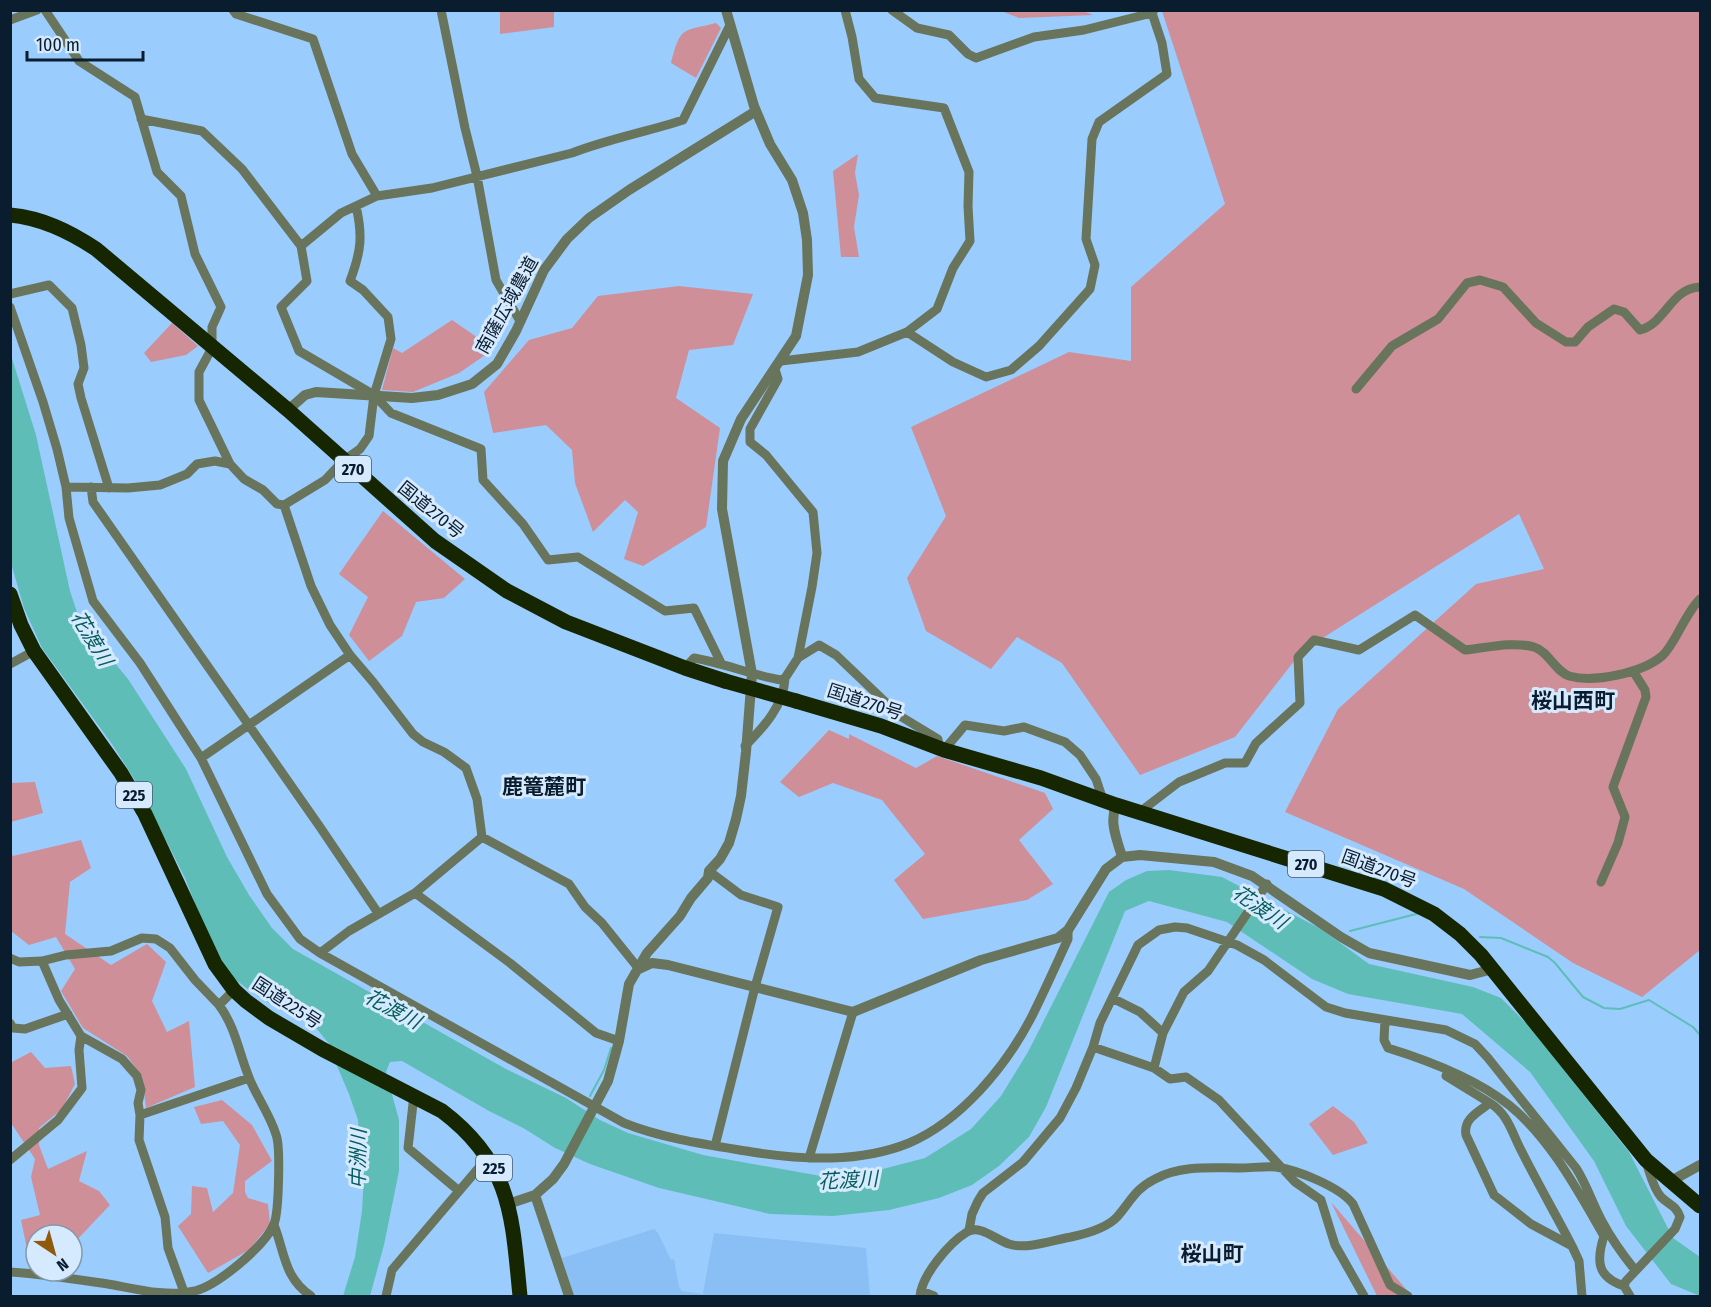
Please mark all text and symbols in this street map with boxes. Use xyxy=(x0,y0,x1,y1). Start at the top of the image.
scale bar xyxy=(27,24,142,62)
text: 100 m xyxy=(36,34,80,56)
street label: 南薩広域農道 xyxy=(471,252,543,358)
road number: 270 xyxy=(335,456,371,482)
street label: 国道270号 xyxy=(394,477,468,543)
water label: 花渡川 xyxy=(66,606,119,672)
street label: 国道270号 xyxy=(824,679,906,725)
district label: 桜山西町 xyxy=(1531,688,1615,714)
district label: 鹿篭麓町 xyxy=(502,774,586,800)
road number: 225 xyxy=(116,782,152,808)
street label: 国道270号 xyxy=(1338,845,1420,893)
road number: 270 xyxy=(1288,851,1324,877)
water label: 花渡川 xyxy=(1228,880,1293,935)
street label: 国道225号 xyxy=(248,972,326,1034)
water label: 花渡川 xyxy=(361,984,427,1035)
water label: 中洲川 xyxy=(345,1127,371,1189)
road number: 225 xyxy=(476,1155,512,1181)
water label: 花渡川 xyxy=(817,1166,881,1194)
north arrow xyxy=(24,1223,84,1283)
district label: 桜山町 xyxy=(1181,1241,1244,1267)
text: N xyxy=(53,1254,72,1275)

